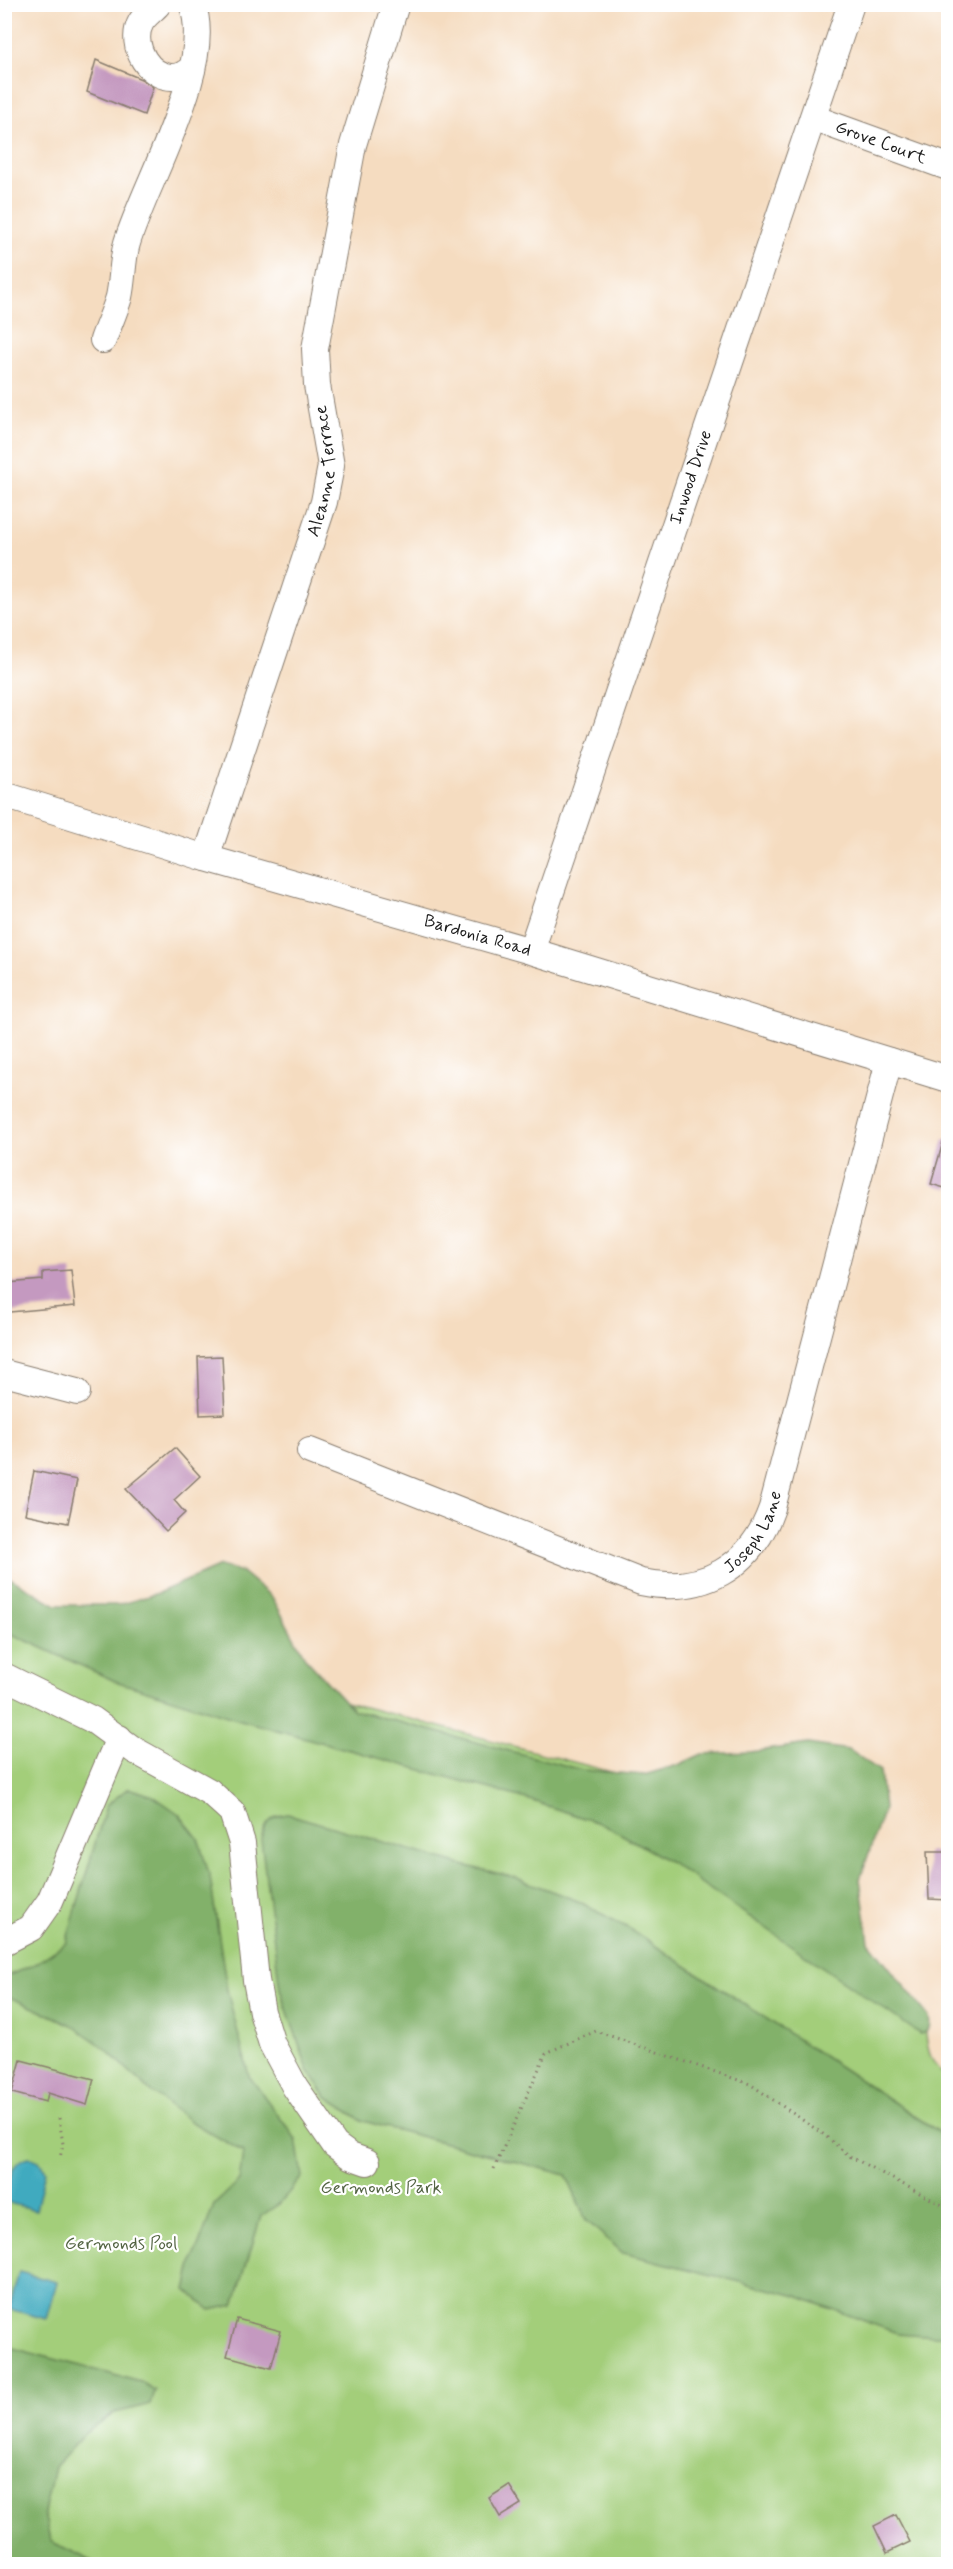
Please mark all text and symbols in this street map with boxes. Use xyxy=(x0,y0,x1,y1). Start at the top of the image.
street label: Grove Court xyxy=(832,115,930,170)
street label: Aleanne Terrace xyxy=(301,403,343,540)
street label: Inwood Drive xyxy=(664,427,718,528)
street label: Bardonia Road xyxy=(421,909,534,962)
street label: Joseph Lane xyxy=(719,1488,788,1579)
park label: Germonds Park xyxy=(321,2176,442,2200)
park label: Germonds Pool xyxy=(65,2232,177,2256)

